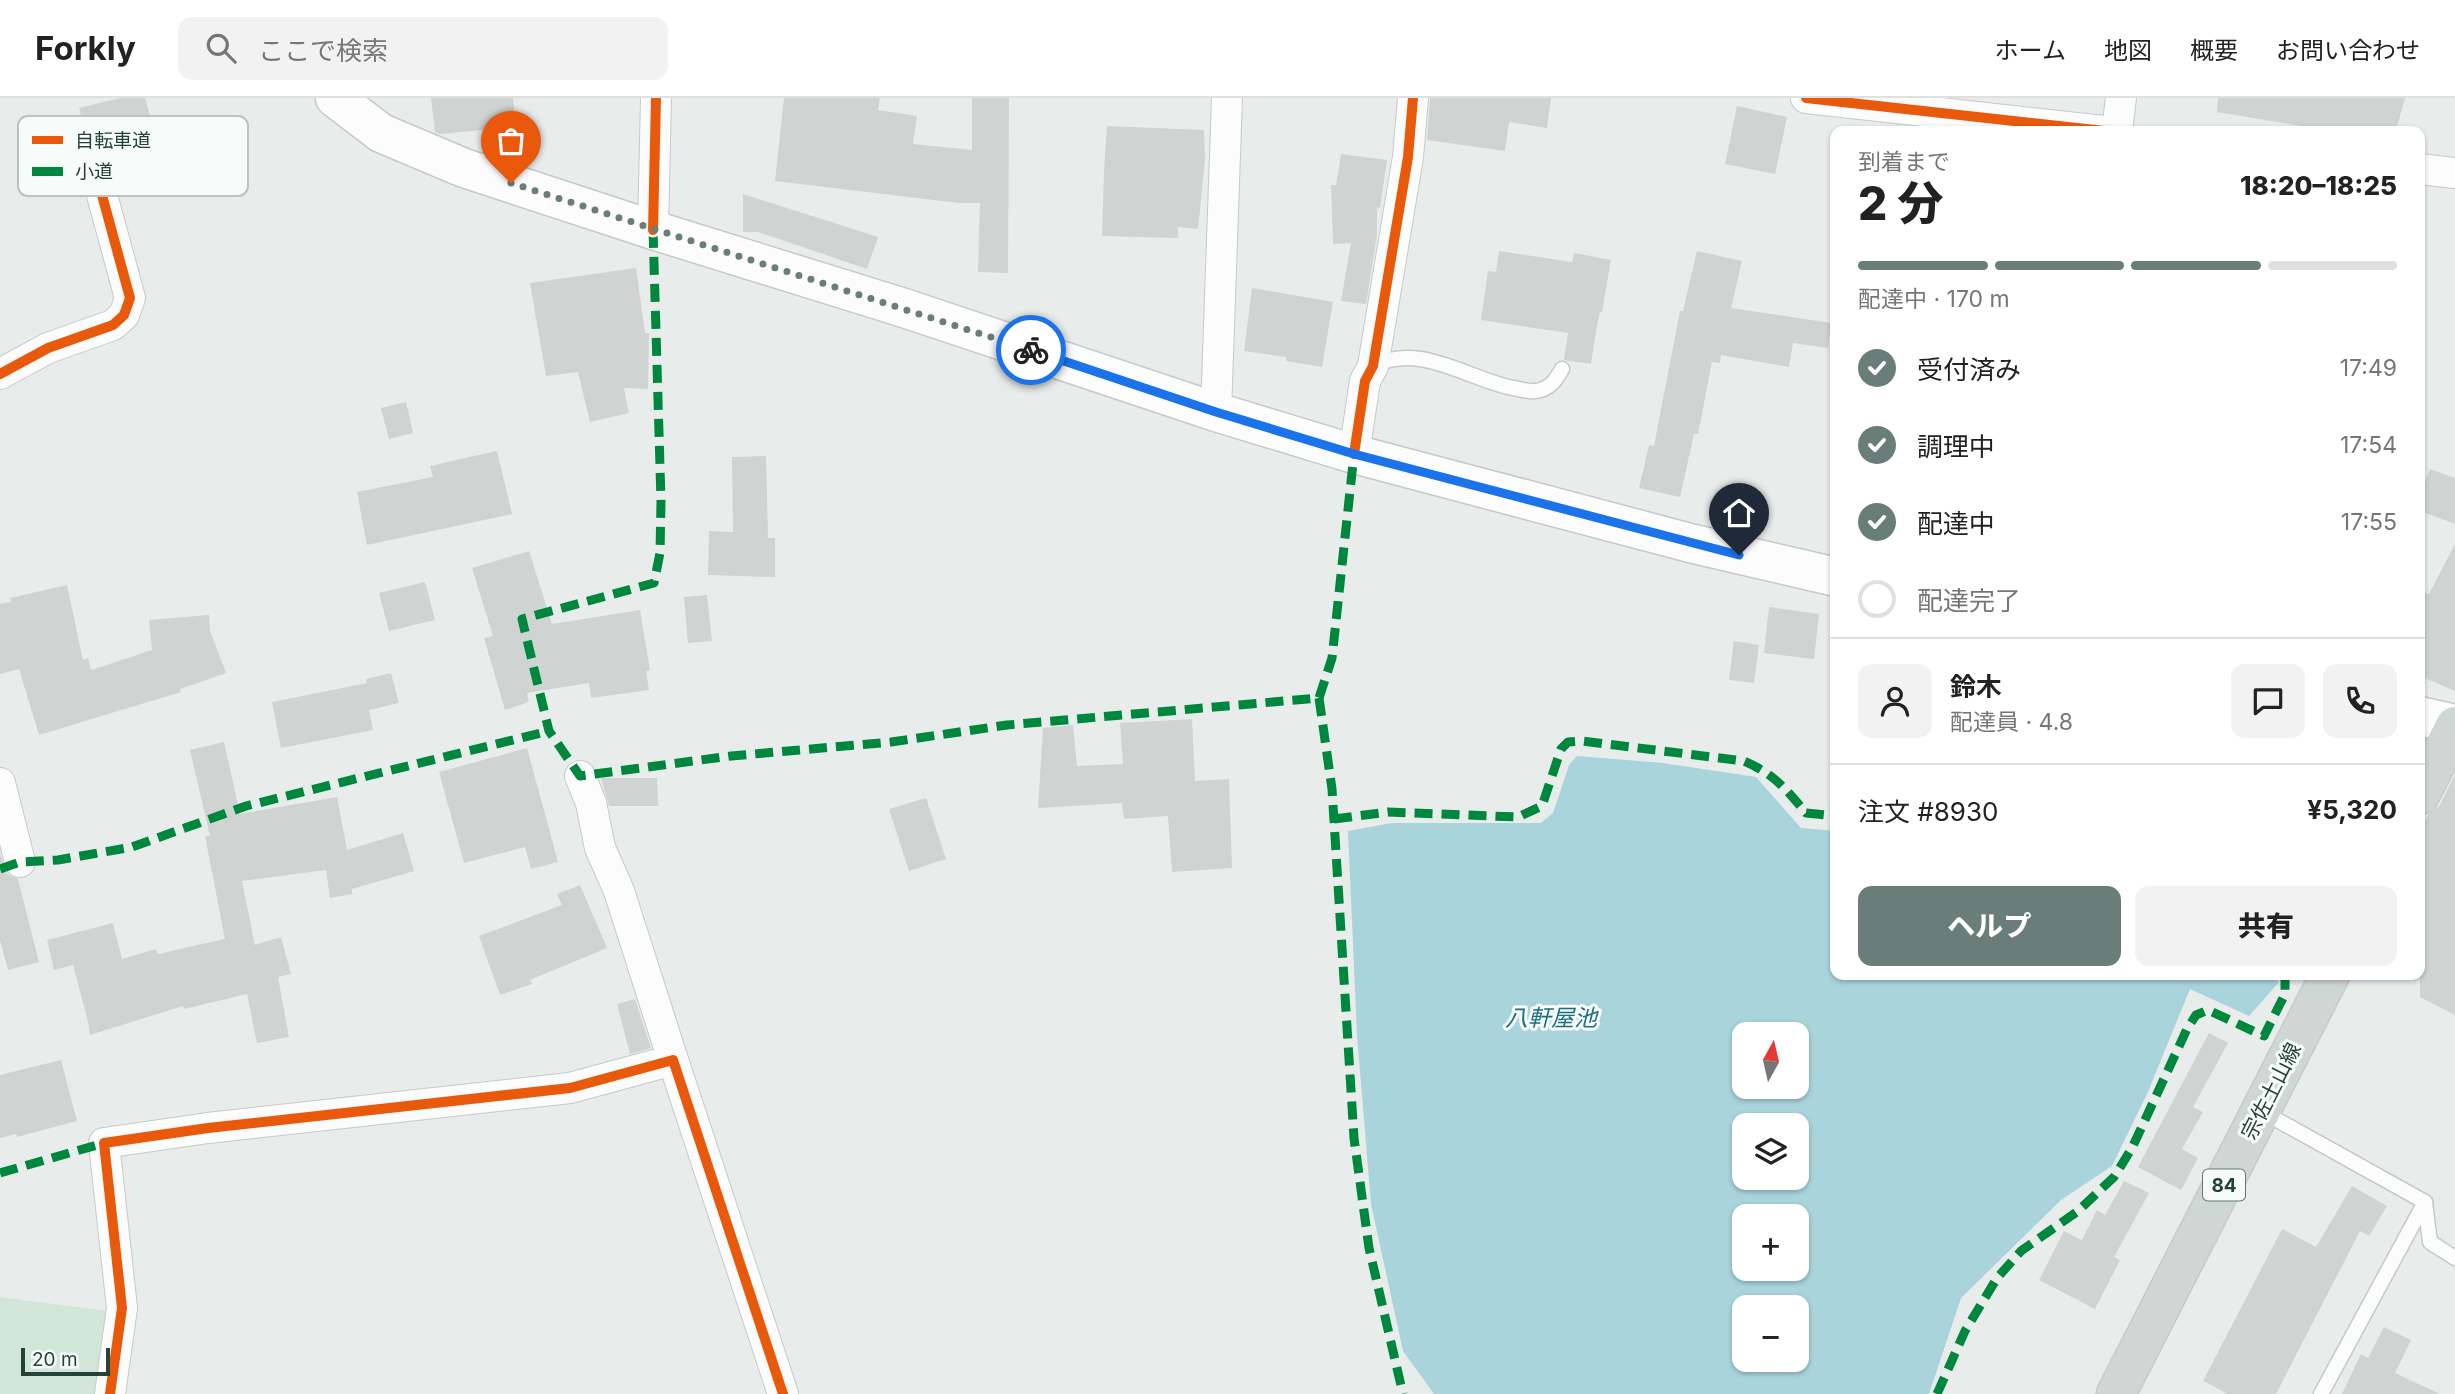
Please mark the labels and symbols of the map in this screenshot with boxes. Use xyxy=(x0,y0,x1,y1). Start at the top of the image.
pin xyxy=(481,111,541,183)
legend xyxy=(18,116,248,196)
text: 自転車道 xyxy=(75,129,151,152)
text: 小道 xyxy=(75,160,113,183)
courier xyxy=(996,315,1066,385)
pin xyxy=(1709,483,1769,555)
water label: 八軒屋池 xyxy=(1505,1004,1599,1032)
north arrow xyxy=(1732,1022,1810,1099)
street label: 宗佐土山線 xyxy=(2236,1039,2306,1143)
road number: 84 xyxy=(2203,1170,2245,1200)
scale bar xyxy=(21,1345,110,1377)

